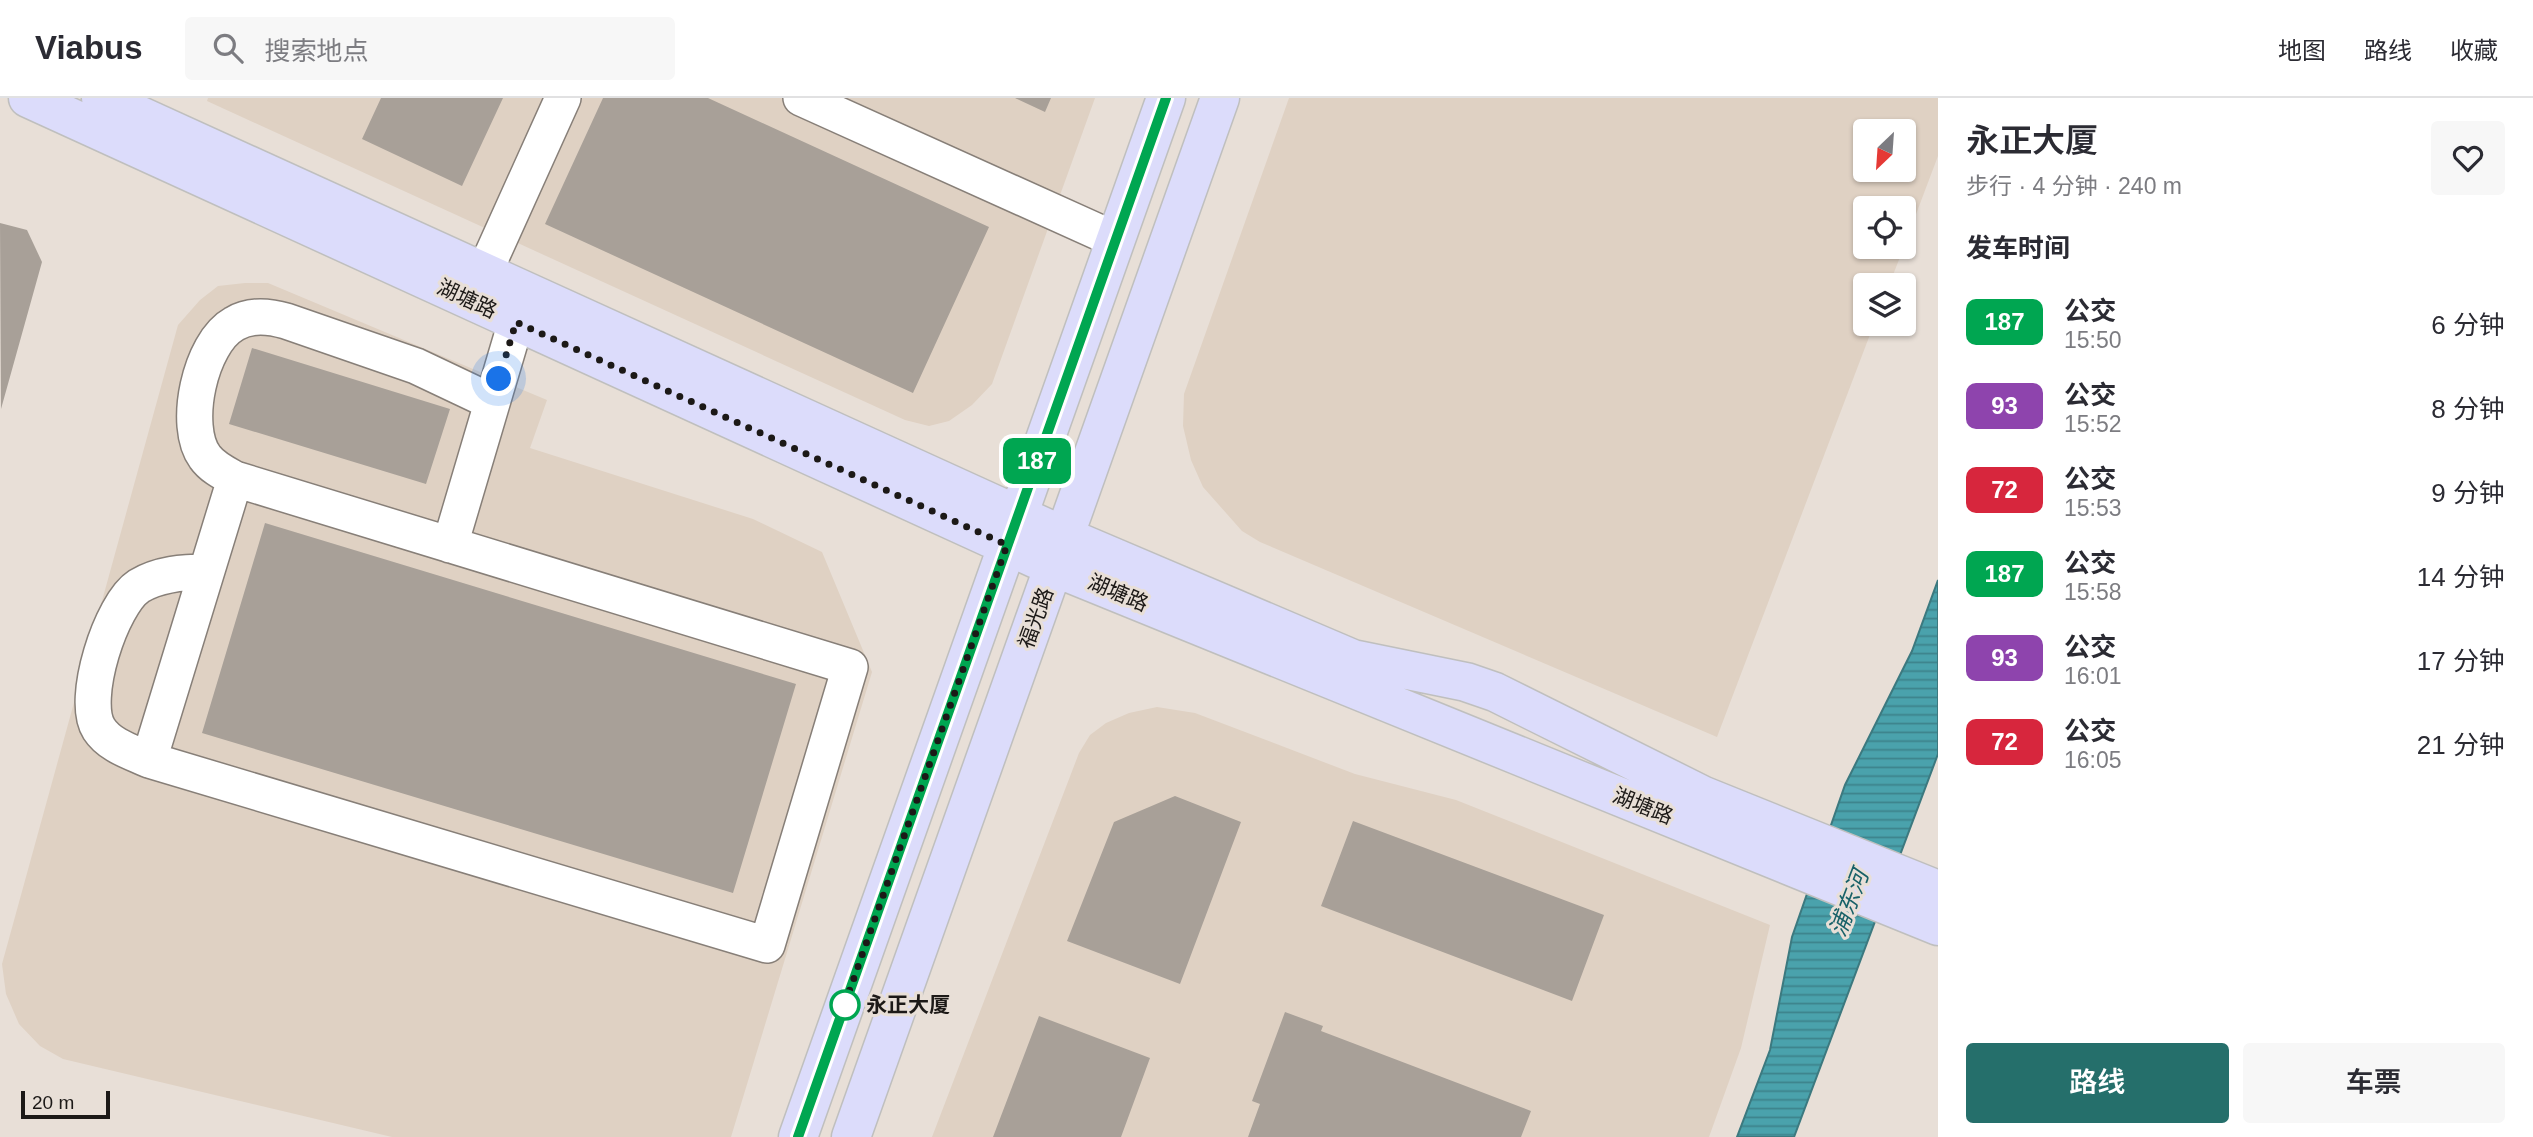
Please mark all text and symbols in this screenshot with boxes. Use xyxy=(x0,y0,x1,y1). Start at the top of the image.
search box xyxy=(185,17,675,80)
text: Viabus xyxy=(35,29,143,66)
icon: search xyxy=(209,29,247,67)
text: 搜索地点 xyxy=(265,36,369,66)
text: 地图 xyxy=(2278,37,2326,64)
text: 路线 xyxy=(2364,37,2412,64)
text: 收藏 xyxy=(2450,37,2498,64)
north arrow xyxy=(1853,119,1916,182)
map controls xyxy=(1853,119,1916,336)
button: heart xyxy=(2431,121,2505,195)
text: 永正大厦 xyxy=(1966,122,2098,159)
text: 步行 · 4 分钟 · 240 m xyxy=(1966,173,2182,199)
button: locate xyxy=(1853,196,1916,259)
text: 发车时间 xyxy=(1966,233,2070,263)
button: layers xyxy=(1853,273,1916,336)
street label: 湖塘路 xyxy=(434,275,501,322)
text: 公交 xyxy=(2064,296,2116,326)
text: 187 xyxy=(1984,308,2025,335)
text: 6 分钟 xyxy=(2431,310,2505,340)
text: 15:50 xyxy=(2064,327,2122,353)
your location xyxy=(481,361,516,396)
text: 公交 xyxy=(2064,380,2116,410)
text: 93 xyxy=(1991,392,2018,419)
text: 8 分钟 xyxy=(2431,394,2505,424)
text: 15:52 xyxy=(2064,411,2122,437)
line badge: 187 xyxy=(997,438,1077,484)
text: 187 xyxy=(1017,447,1057,474)
text: 公交 xyxy=(2064,464,2116,494)
text: 72 xyxy=(1991,476,2018,503)
text: 9 分钟 xyxy=(2431,478,2505,508)
text: 15:53 xyxy=(2064,495,2122,521)
text: 公交 xyxy=(2064,548,2116,578)
text: 187 xyxy=(1984,560,2025,587)
text: 14 分钟 xyxy=(2417,562,2505,592)
street label: 湖塘路 xyxy=(1085,570,1152,615)
text: 15:58 xyxy=(2064,579,2122,605)
street label: 福光路 xyxy=(1014,584,1057,651)
text: 公交 xyxy=(2064,632,2116,662)
text: 93 xyxy=(1991,644,2018,671)
text: 17 分钟 xyxy=(2417,646,2505,676)
text: 16:01 xyxy=(2064,663,2122,689)
text: 公交 xyxy=(2064,716,2116,746)
text: 72 xyxy=(1991,728,2018,755)
text: 21 分钟 xyxy=(2417,730,2505,760)
text: 16:05 xyxy=(2064,747,2122,773)
street label: 湖塘路 xyxy=(1610,783,1677,828)
water label: 浦东河 xyxy=(1824,862,1875,940)
marker: 永正大厦 xyxy=(830,990,860,1020)
place label: 永正大厦 xyxy=(866,993,950,1016)
button: 路线 xyxy=(1966,1043,2229,1123)
button: 车票 xyxy=(2243,1043,2505,1123)
scale bar xyxy=(21,1088,110,1120)
text: 20 m xyxy=(32,1092,74,1113)

